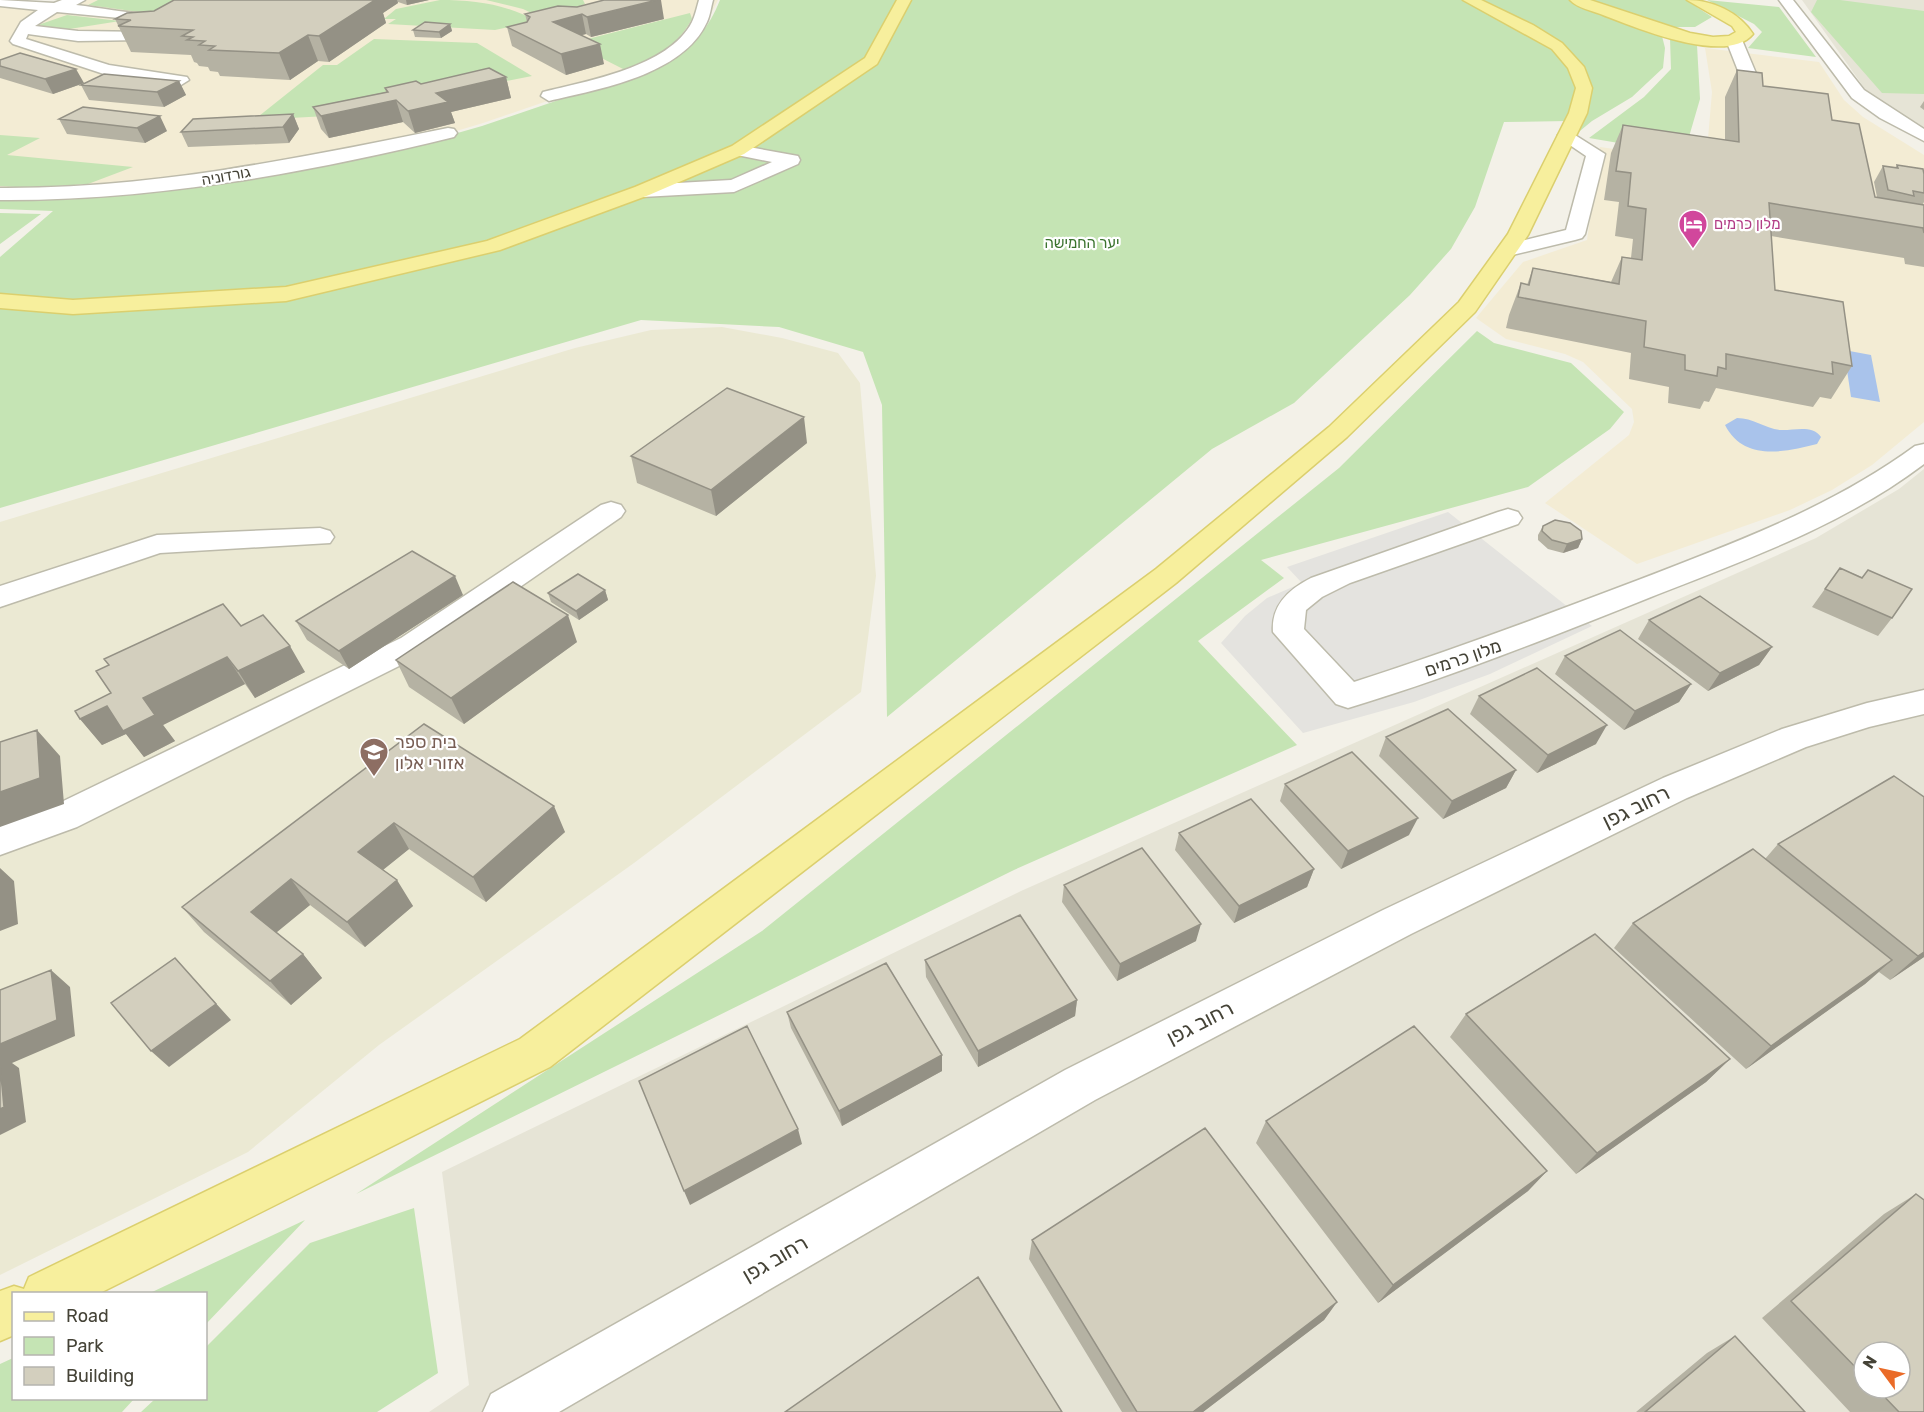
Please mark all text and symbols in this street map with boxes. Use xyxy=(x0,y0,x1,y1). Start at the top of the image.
street label: גורדוניה xyxy=(200,163,252,189)
hotel icon: מלון כרמים xyxy=(1677,208,1709,250)
place label: מלון כרמים xyxy=(1714,215,1781,233)
park label: יער החמישה xyxy=(1044,234,1120,252)
street label: מלון כרמים xyxy=(1422,635,1504,681)
place label: בית ספר אזורי אלון xyxy=(395,731,464,774)
school or university icon: בית ספר אזורי אלון xyxy=(358,736,390,778)
street label: רחוב גפן xyxy=(1598,780,1673,833)
street label: רחוב גפן xyxy=(1162,995,1237,1050)
street label: רחוב גפן xyxy=(737,1230,812,1287)
legend xyxy=(12,1292,207,1400)
text: Road xyxy=(66,1305,109,1327)
text: Park xyxy=(66,1335,104,1357)
north arrow xyxy=(1852,1340,1912,1400)
text: N xyxy=(1859,1352,1881,1372)
text: Building xyxy=(66,1365,134,1387)

